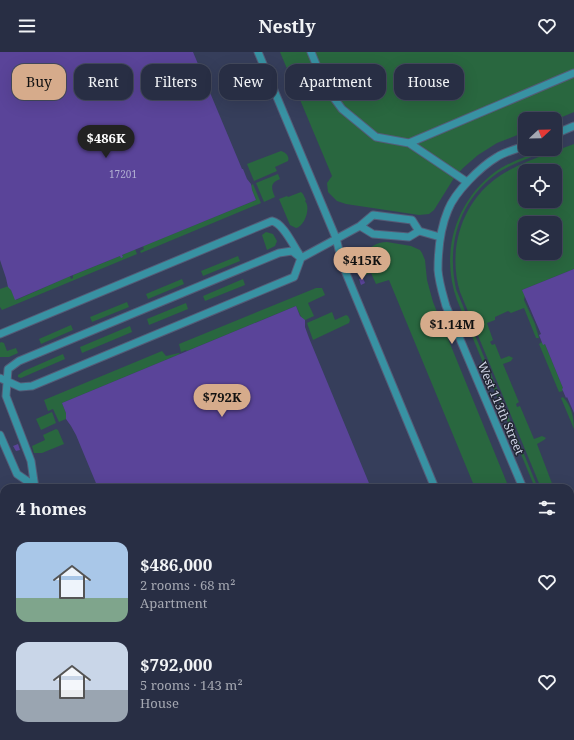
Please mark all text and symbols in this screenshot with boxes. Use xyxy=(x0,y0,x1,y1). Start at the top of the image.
text: Nestly xyxy=(258,14,316,38)
icon: menu xyxy=(16,15,38,37)
icon: heart xyxy=(536,15,558,37)
chip: Buy xyxy=(12,64,66,100)
chip: Rent xyxy=(74,64,133,100)
chip: Filters xyxy=(141,64,211,100)
chip: New xyxy=(219,64,277,100)
chip: Apartment xyxy=(285,64,386,100)
chip: House xyxy=(394,64,464,100)
north arrow xyxy=(518,112,562,156)
map controls xyxy=(518,112,562,260)
pin: $486K xyxy=(78,125,134,159)
text: $486K xyxy=(87,129,125,147)
button: locate xyxy=(518,164,562,208)
house number: 17201 xyxy=(109,167,137,181)
button: layers xyxy=(518,216,562,260)
pin: $415K xyxy=(334,247,390,281)
text: $415K xyxy=(343,251,381,269)
pin: $1.14M xyxy=(419,311,485,345)
text: $1.14M xyxy=(429,315,475,333)
street label: West 113th Street xyxy=(474,359,528,457)
pin: $792K xyxy=(194,384,250,418)
text: $792K xyxy=(203,388,241,406)
text: 4 homes xyxy=(16,497,86,520)
icon: filters xyxy=(536,497,558,519)
text: $486,000 xyxy=(140,553,212,576)
icon: home xyxy=(48,558,96,606)
icon: heart xyxy=(536,571,558,593)
text: 2 rooms · 68 m² xyxy=(140,576,235,594)
text: Apartment xyxy=(140,594,207,612)
text: $792,000 xyxy=(140,653,212,676)
icon: home xyxy=(48,658,96,706)
icon: heart xyxy=(536,671,558,693)
text: 5 rooms · 143 m² xyxy=(140,676,243,694)
text: House xyxy=(140,694,179,712)

